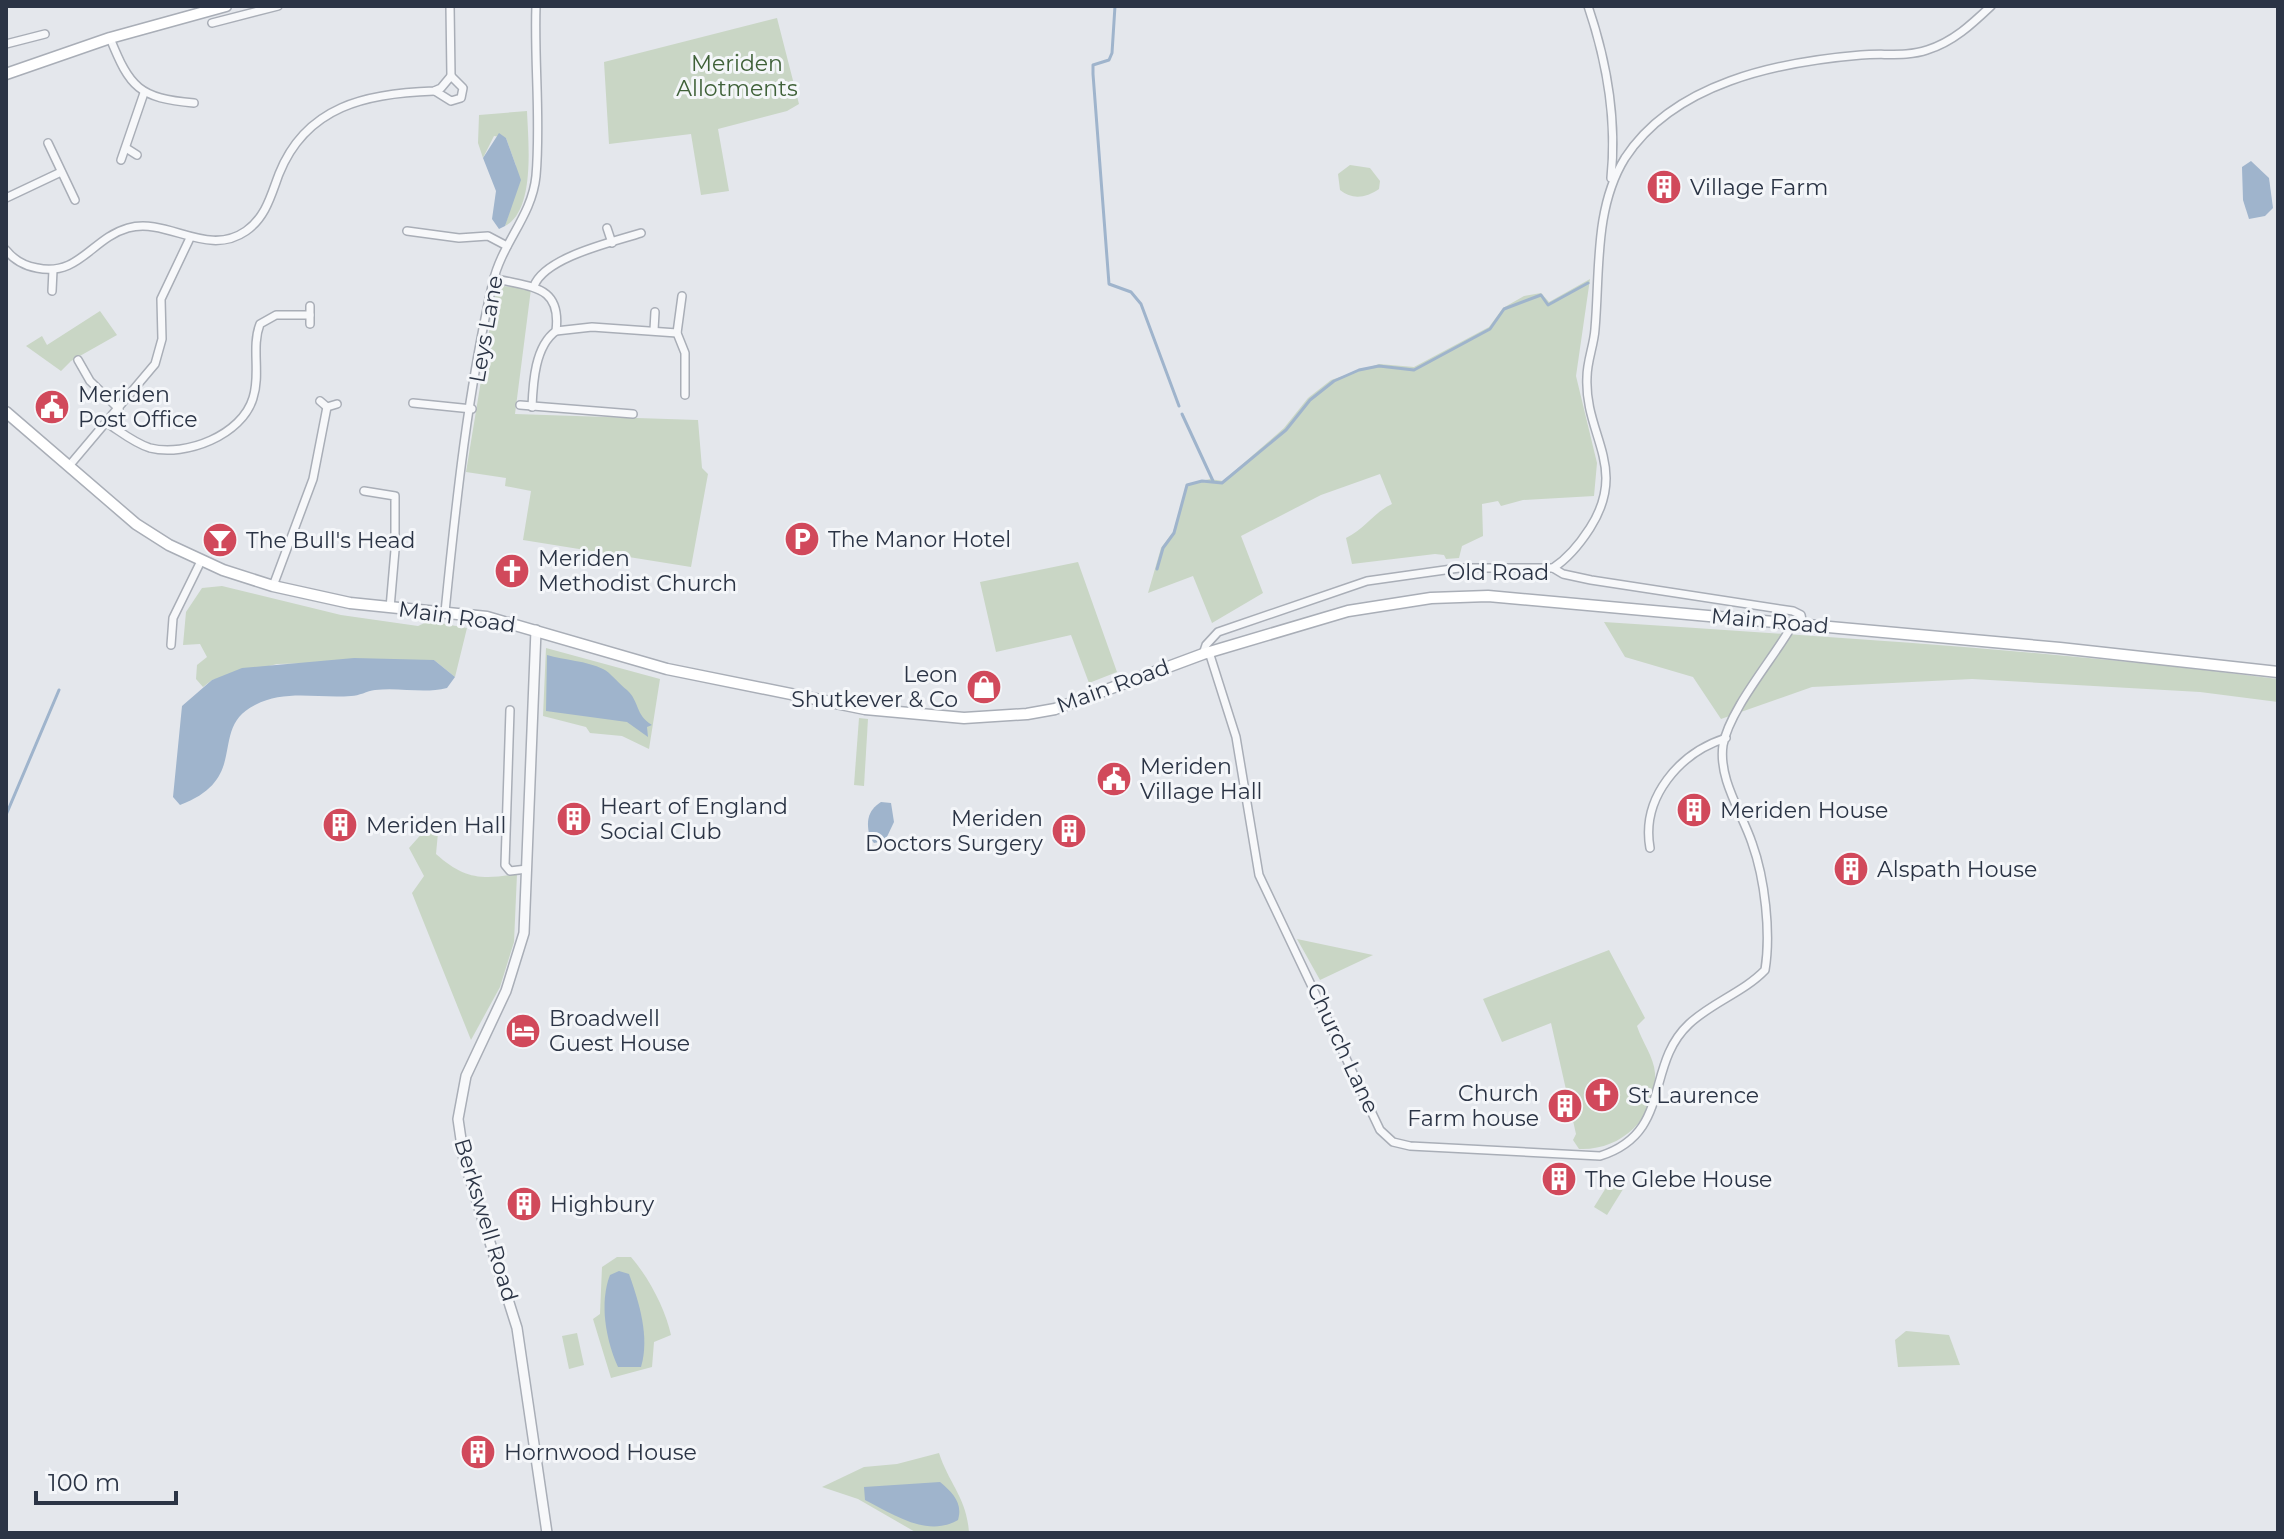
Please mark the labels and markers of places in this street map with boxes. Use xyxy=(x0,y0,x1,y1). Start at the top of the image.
building icon: Village Farm xyxy=(1645,168,1683,206)
place label: Village Farm xyxy=(1690,174,1828,201)
place label: Meriden Post Office xyxy=(78,381,198,433)
public building icon: Meriden Post Office xyxy=(33,388,71,426)
parking icon: The Manor Hotel xyxy=(783,520,821,558)
bar icon: The Bull's Head xyxy=(201,521,239,559)
place label: The Manor Hotel xyxy=(828,526,1011,553)
place label: The Bull's Head xyxy=(246,527,415,554)
place label: Meriden Methodist Church xyxy=(538,545,737,597)
church icon: Meriden Methodist Church xyxy=(493,552,531,590)
place label: Leon Shutkever & Co xyxy=(791,661,958,713)
shop icon: Leon Shutkever & Co xyxy=(965,668,1003,706)
place label: Meriden Village Hall xyxy=(1140,753,1263,805)
public building icon: Meriden Village Hall xyxy=(1095,760,1133,798)
building icon: Meriden House xyxy=(1675,791,1713,829)
place label: Heart of England Social Club xyxy=(600,793,788,845)
place label: Meriden House xyxy=(1720,797,1888,824)
building icon: Heart of England Social Club xyxy=(555,800,593,838)
place label: Meriden Doctors Surgery xyxy=(865,805,1043,857)
building icon: Meriden Hall xyxy=(321,806,359,844)
place label: Meriden Hall xyxy=(366,812,506,839)
building icon: Meriden Doctors Surgery xyxy=(1050,812,1088,850)
building icon: Alspath House xyxy=(1832,850,1870,888)
place label: Alspath House xyxy=(1877,856,2037,883)
place label: Broadwell Guest House xyxy=(549,1005,690,1057)
hotel icon: Broadwell Guest House xyxy=(504,1012,542,1050)
church icon: St Laurence xyxy=(1583,1076,1621,1114)
place label: Church Farm house xyxy=(1407,1080,1539,1132)
place label: St Laurence xyxy=(1628,1082,1759,1109)
building icon: Church Farm house xyxy=(1546,1087,1584,1125)
building icon: The Glebe House xyxy=(1540,1160,1578,1198)
place label: The Glebe House xyxy=(1585,1166,1772,1193)
building icon: Highbury xyxy=(505,1185,543,1223)
place label: Highbury xyxy=(550,1191,654,1218)
building icon: Hornwood House xyxy=(459,1433,497,1471)
place label: Hornwood House xyxy=(504,1439,697,1466)

